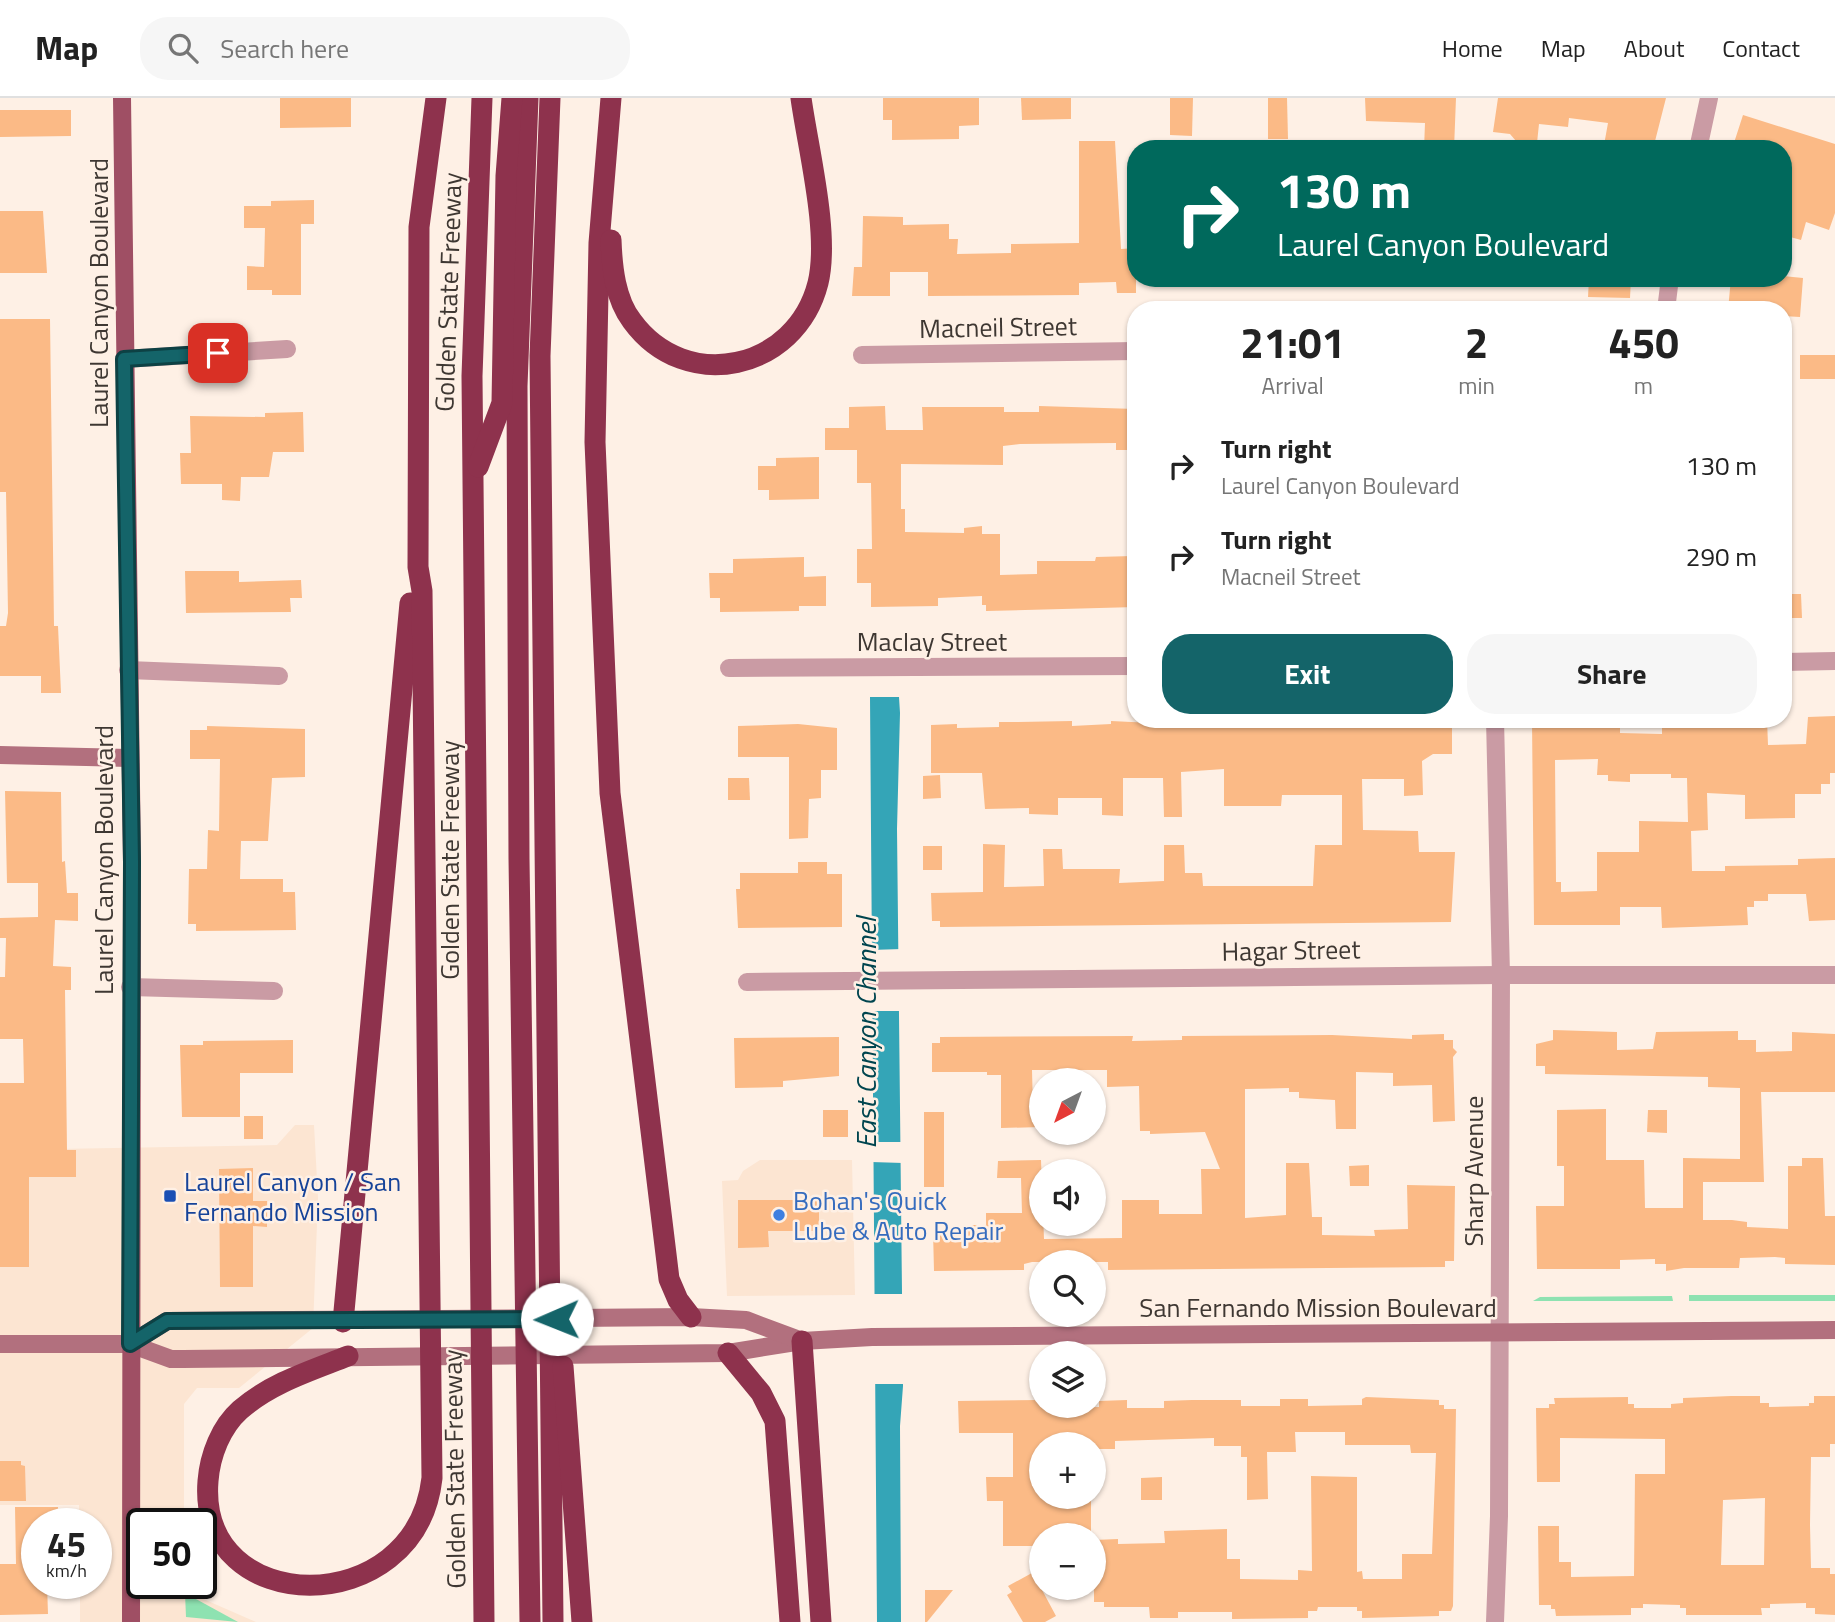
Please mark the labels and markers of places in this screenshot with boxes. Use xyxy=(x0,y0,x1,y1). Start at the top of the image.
pin xyxy=(188,323,248,383)
place label: Laurel Canyon / San Fernando Mission xyxy=(184,1162,401,1231)
place label: Bohan's Quick Lube & Auto Repair xyxy=(793,1181,1003,1250)
marker: Laurel Canyon / San Fernando Mission xyxy=(162,1188,178,1204)
marker: Bohan's Quick Lube & Auto Repair xyxy=(771,1207,787,1223)

